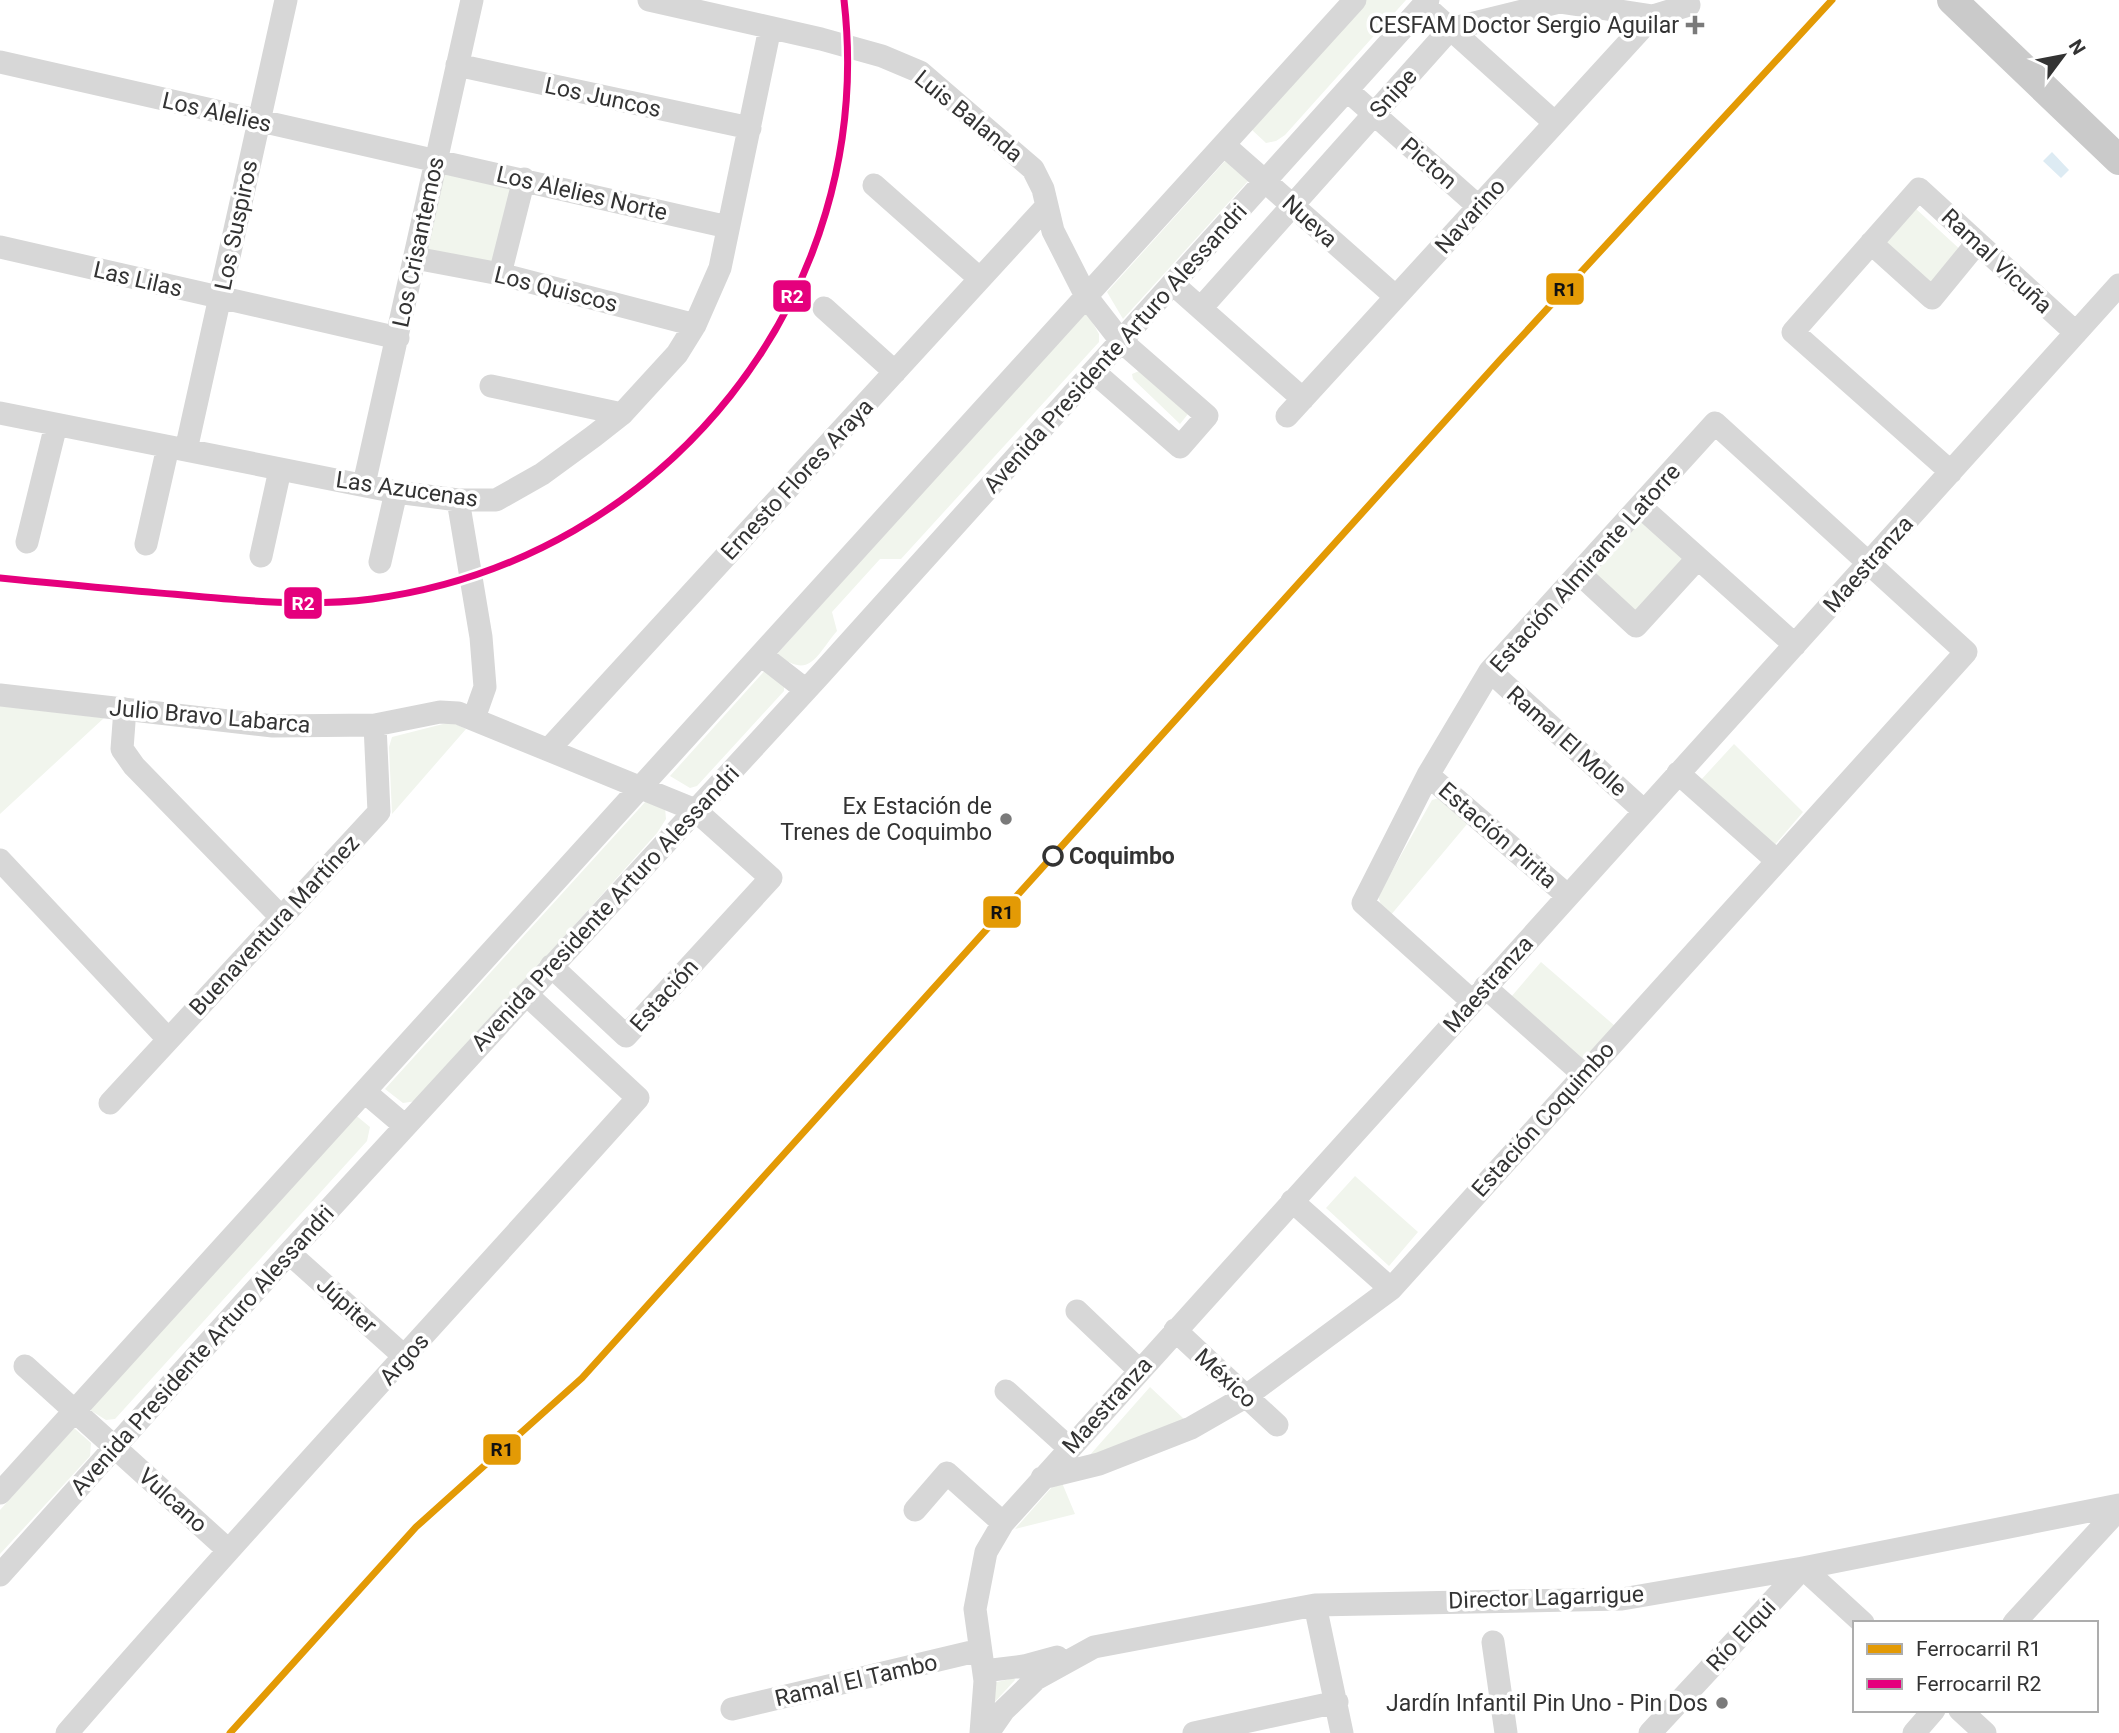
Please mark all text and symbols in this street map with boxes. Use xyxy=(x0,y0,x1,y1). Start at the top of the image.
place label: CESFAM Doctor Sergio Aguilar xyxy=(1369,12,1679,39)
marker: CESFAM Doctor Sergio Aguilar xyxy=(1685,15,1705,35)
north arrow xyxy=(2028,21,2098,91)
text: N xyxy=(2064,35,2090,59)
street label: Snipe xyxy=(1364,63,1422,124)
street label: Luis Balanda xyxy=(909,65,1028,168)
street label: Los Juncos xyxy=(542,72,664,123)
street label: Los Alelies xyxy=(160,87,274,138)
street label: Picton xyxy=(1395,132,1462,195)
street label: Los Crisantemos xyxy=(387,154,450,330)
street label: Los Suspiros xyxy=(210,158,263,293)
street label: Los Alelies Norte xyxy=(494,161,670,226)
street label: Navarino xyxy=(1430,173,1511,259)
street label: Nueva xyxy=(1277,190,1343,253)
street label: Avenida Presidente Arturo Alessandri xyxy=(978,198,1253,499)
street label: Ramal Vicuña xyxy=(1936,203,2057,319)
street label: Las Lilas xyxy=(91,256,185,303)
street label: Los Quiscos xyxy=(491,261,620,318)
line badge: R1 xyxy=(1545,272,1585,306)
text: R1 xyxy=(1553,278,1577,301)
line badge: R2 xyxy=(772,279,812,313)
text: R2 xyxy=(780,285,804,308)
street label: Ernesto Flores Araya xyxy=(716,393,879,566)
street label: Estación Almirante Latorre xyxy=(1485,458,1686,678)
street label: Las Azucenas xyxy=(334,466,480,513)
street label: Maestranza xyxy=(1818,510,1919,618)
line badge: R2 xyxy=(283,586,323,620)
text: R2 xyxy=(291,592,315,615)
street label: Ramal El Molle xyxy=(1501,681,1632,802)
street label: Julio Bravo Labarca xyxy=(108,694,312,739)
street label: Avenida Presidente Arturo Alessandri xyxy=(466,760,745,1057)
street label: Estación Pirita xyxy=(1433,777,1562,894)
place label: Ex Estación de Trenes de Coquimbo xyxy=(780,793,992,846)
marker: Ex Estación de Trenes de Coquimbo xyxy=(998,811,1014,827)
street label: Buenaventura Martínez xyxy=(184,830,365,1021)
place label: Coquimbo xyxy=(1069,843,1175,870)
marker: Coquimbo xyxy=(1043,846,1063,866)
line badge: R1 xyxy=(982,895,1022,929)
text: R1 xyxy=(990,901,1014,924)
street label: Maestranza xyxy=(1438,930,1539,1038)
street label: Estación xyxy=(625,953,704,1037)
street label: Estación Coquimbo xyxy=(1466,1036,1620,1203)
street label: Avenida Presidente Arturo Alessandri xyxy=(65,1200,340,1501)
street label: Júpiter xyxy=(311,1271,382,1339)
street label: Argos xyxy=(374,1328,435,1391)
street label: México xyxy=(1189,1343,1262,1414)
street label: Maestranza xyxy=(1057,1351,1158,1459)
line badge: R1 xyxy=(482,1433,522,1466)
text: R1 xyxy=(490,1438,514,1461)
street label: Vulcano xyxy=(133,1463,213,1538)
street label: Director Lagarrigue xyxy=(1448,1581,1644,1614)
street label: Río Elqui xyxy=(1701,1594,1781,1677)
legend xyxy=(1853,1621,2098,1712)
text: Ferrocarril R1 xyxy=(1916,1637,2041,1661)
street label: Ramal El Tambo xyxy=(772,1649,940,1712)
text: Ferrocarril R2 xyxy=(1916,1672,2042,1696)
place label: Jardín Infantil Pin Uno - Pin Dos xyxy=(1386,1690,1708,1717)
marker: Jardín Infantil Pin Uno - Pin Dos xyxy=(1714,1695,1730,1711)

